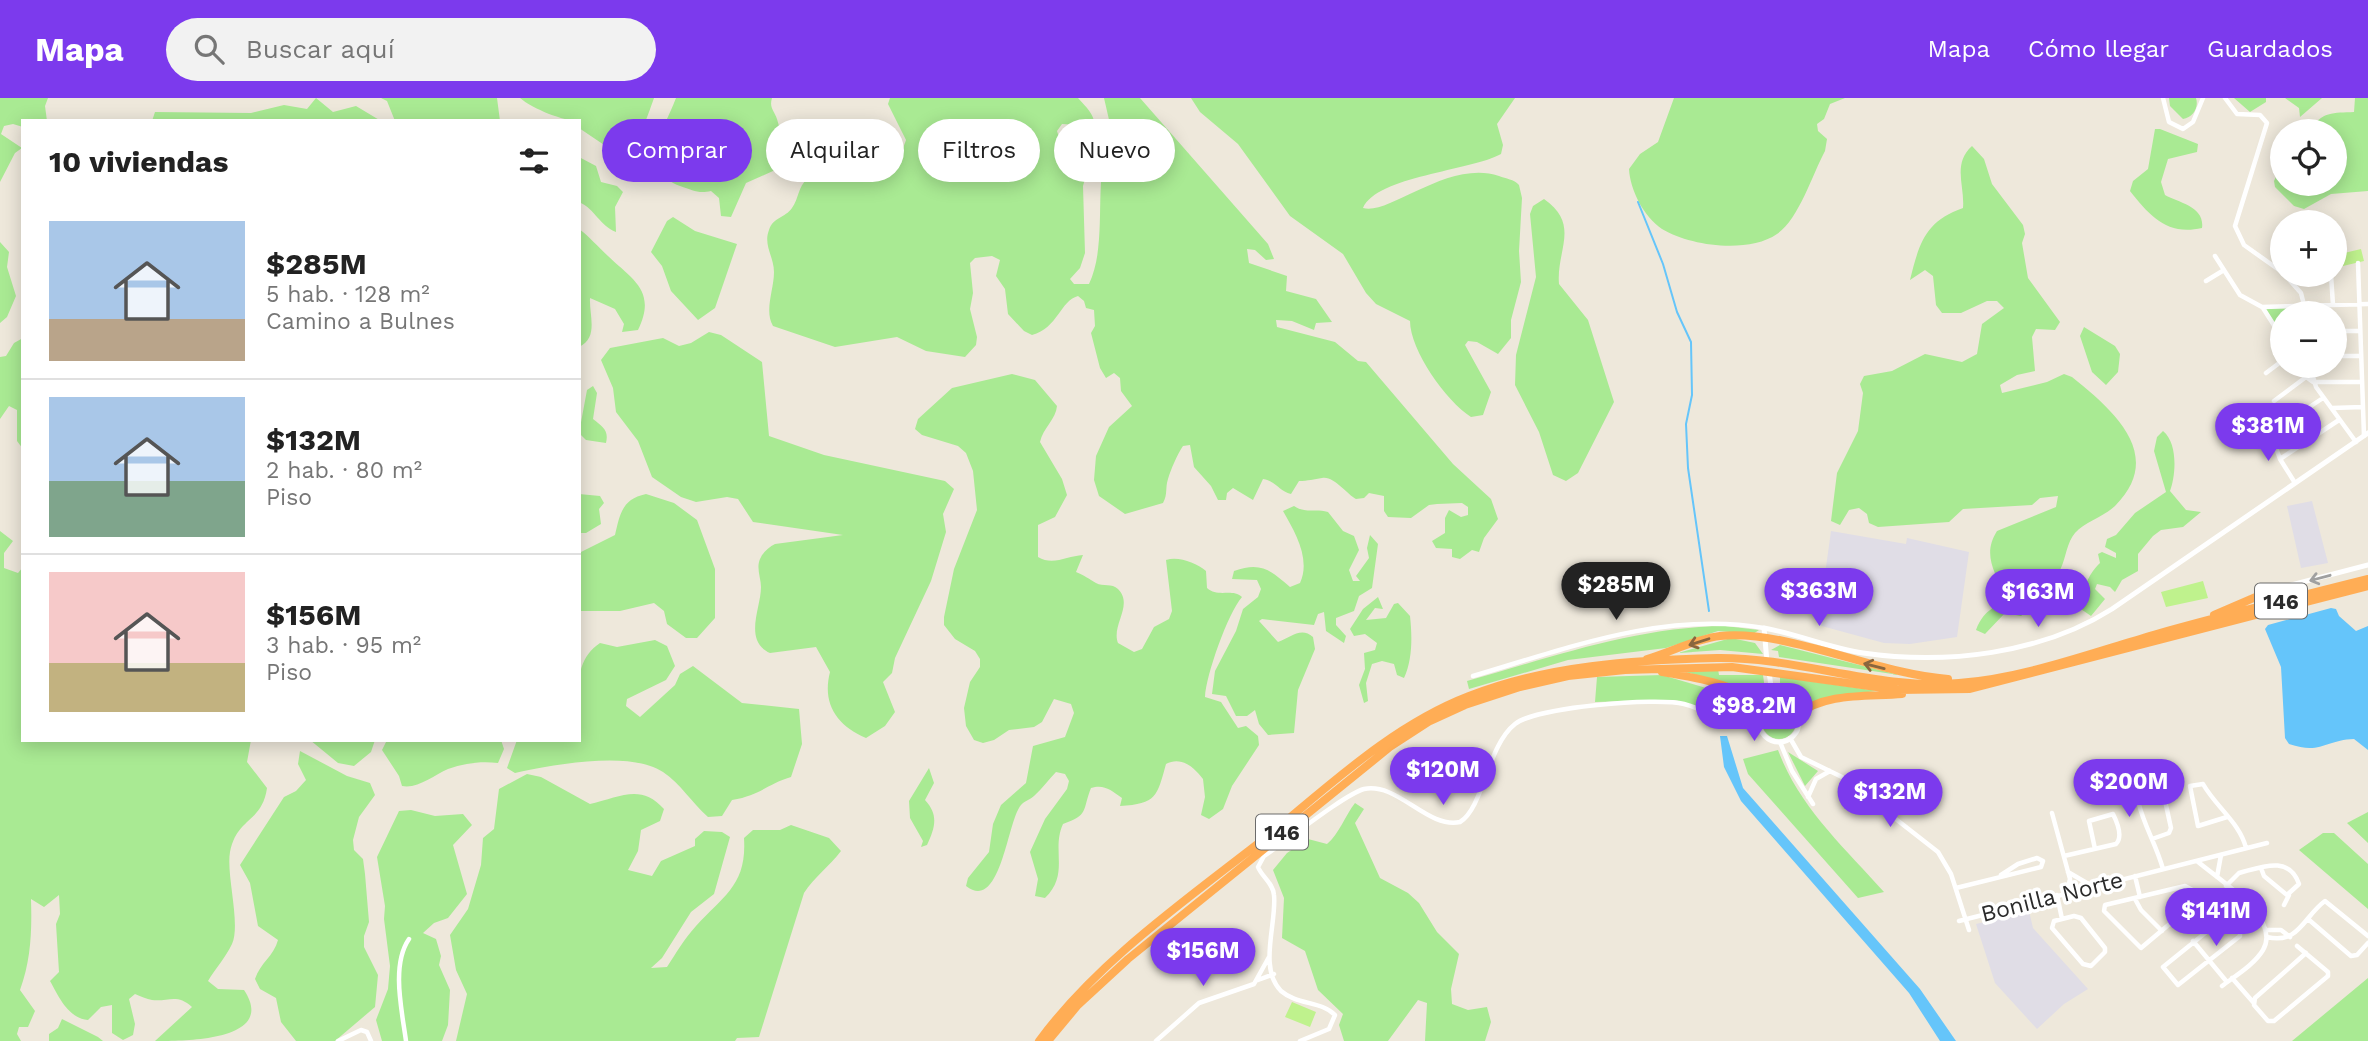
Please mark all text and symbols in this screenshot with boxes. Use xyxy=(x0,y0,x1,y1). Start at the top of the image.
search box xyxy=(166,18,656,81)
text: Mapa xyxy=(35,30,124,69)
icon: search xyxy=(190,30,228,68)
text: Buscar aquí xyxy=(246,34,395,64)
text: Mapa xyxy=(1928,35,1990,63)
text: Cómo llegar xyxy=(2028,35,2169,63)
text: Guardados xyxy=(2207,35,2333,63)
chip: Comprar xyxy=(602,119,752,182)
chip: Alquilar xyxy=(766,119,904,182)
chip: Filtros xyxy=(918,119,1040,182)
chip: Nuevo xyxy=(1054,119,1175,182)
map controls xyxy=(2270,119,2347,378)
button: locate xyxy=(2270,119,2347,196)
icon: filters xyxy=(515,142,553,180)
text: 10 viviendas xyxy=(49,144,228,179)
button: + xyxy=(2270,210,2347,287)
text: $285M xyxy=(266,246,367,281)
icon: home xyxy=(105,249,189,333)
text: 5 hab. · 128 m² xyxy=(266,281,430,308)
button: − xyxy=(2270,301,2347,378)
text: Camino a Bulnes xyxy=(266,308,455,335)
pin: $381M xyxy=(2219,404,2317,463)
text: $381M xyxy=(2231,412,2305,439)
text: $132M xyxy=(266,422,361,457)
icon: home xyxy=(105,425,189,509)
text: 2 hab. · 80 m² xyxy=(266,457,422,484)
text: Piso xyxy=(266,484,312,511)
pin: $285M xyxy=(1567,562,1665,622)
pin: $363M xyxy=(1770,568,1868,628)
pin: $163M xyxy=(1989,570,2087,629)
text: $285M xyxy=(1577,571,1655,598)
one-way arrow xyxy=(2309,572,2331,585)
text: $363M xyxy=(1780,577,1858,604)
text: $163M xyxy=(2001,578,2075,605)
road number: 146 xyxy=(2255,584,2307,618)
text: $156M xyxy=(266,597,361,632)
icon: home xyxy=(105,600,189,684)
text: 3 hab. · 95 m² xyxy=(266,632,421,659)
one-way arrow xyxy=(1688,637,1710,649)
text: Piso xyxy=(266,659,312,686)
one-way arrow xyxy=(1863,659,1885,672)
pin: $98.2M xyxy=(1697,684,1811,743)
text: $98.2M xyxy=(1712,692,1796,719)
pin: $120M xyxy=(1394,748,1492,807)
text: $120M xyxy=(1406,756,1480,783)
pin: $200M xyxy=(2080,760,2178,819)
text: $200M xyxy=(2089,768,2169,795)
pin: $132M xyxy=(1841,770,1939,829)
text: $132M xyxy=(1854,778,1926,805)
road number: 146 xyxy=(1256,814,1308,850)
street label: Bonilla Norte xyxy=(1978,866,2126,928)
pin: $141M xyxy=(2167,888,2265,948)
text: $141M xyxy=(2181,897,2251,924)
pin: $156M xyxy=(1154,928,1252,988)
text: $156M xyxy=(1166,937,1240,964)

